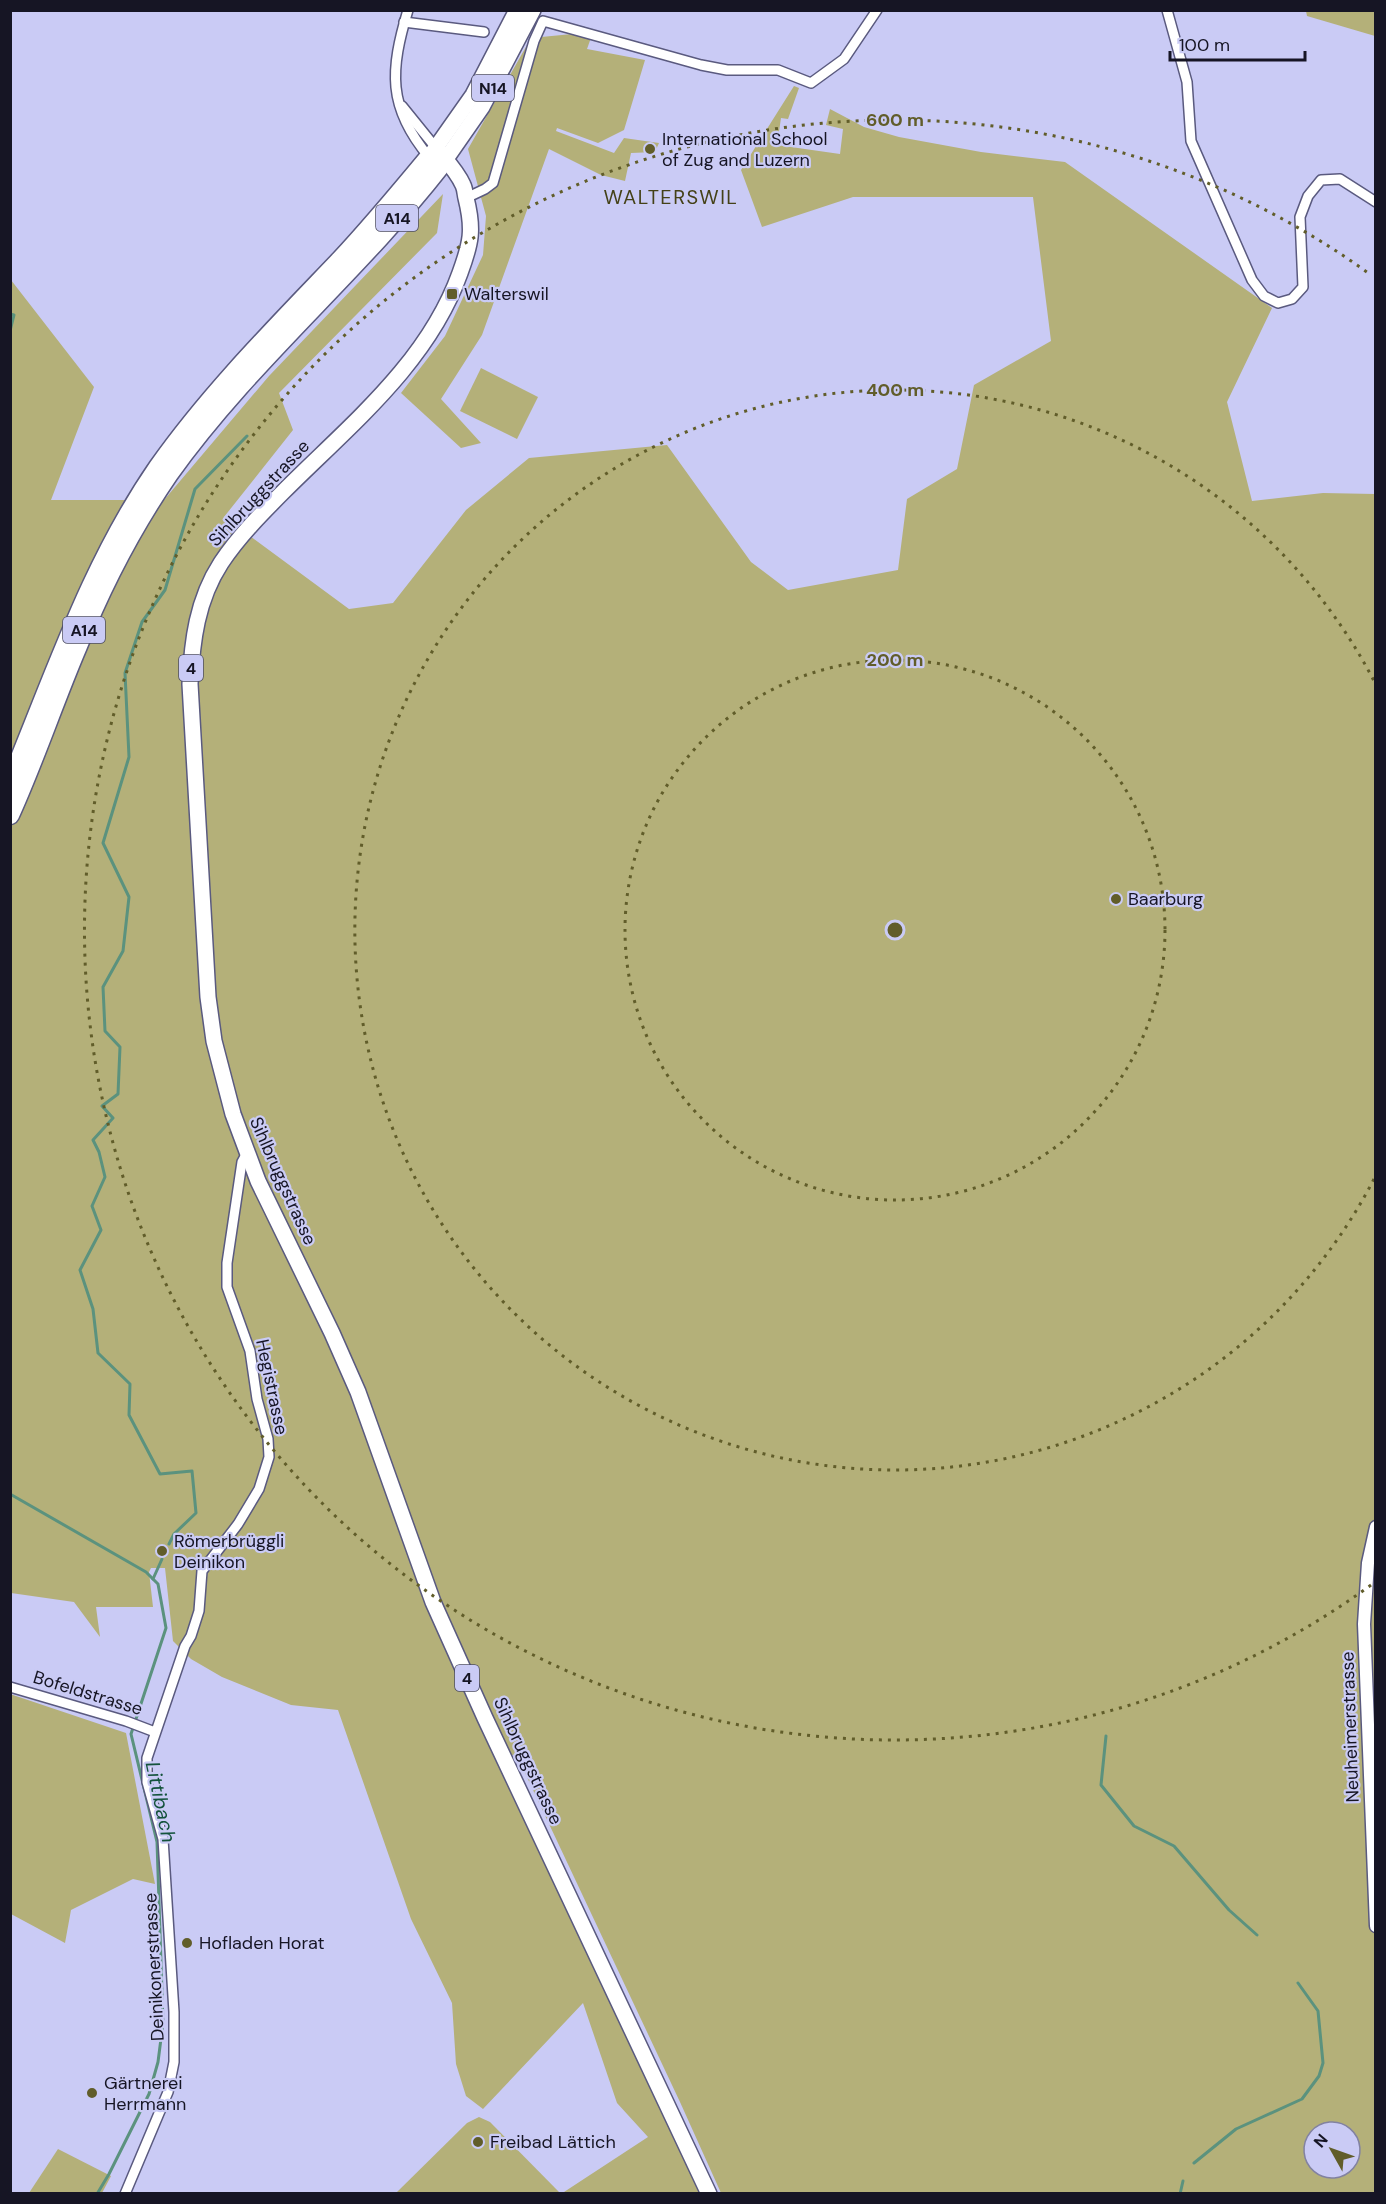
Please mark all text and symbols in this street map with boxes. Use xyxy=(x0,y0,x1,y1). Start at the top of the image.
scale bar xyxy=(1170,24,1305,62)
text: 100 m xyxy=(1179,33,1230,57)
road number: N14 xyxy=(472,75,514,101)
text: 600 m xyxy=(866,108,924,132)
place label: International School of Zug and Luzern xyxy=(662,127,828,172)
marker: International School of Zug and Luzern xyxy=(643,142,657,156)
district label: WALTERSWIL xyxy=(604,184,738,210)
road number: A14 xyxy=(376,205,418,231)
place label: Walterswil xyxy=(464,282,549,306)
marker: Walterswil xyxy=(445,287,459,301)
text: 400 m xyxy=(866,378,924,402)
street label: Sihlbruggstrasse xyxy=(203,434,315,552)
road number: A14 xyxy=(63,617,105,643)
text: 200 m xyxy=(867,648,923,672)
road number: 4 xyxy=(179,655,203,681)
place label: Baarburg xyxy=(1128,887,1203,911)
marker: Baarburg xyxy=(1109,892,1123,906)
centre of rings xyxy=(885,920,905,940)
street label: Sihlbruggstrasse xyxy=(244,1113,322,1249)
street label: Hegistrasse xyxy=(250,1337,294,1437)
place label: Römerbrüggli Deinikon xyxy=(174,1529,284,1574)
marker: Römerbrüggli Deinikon xyxy=(155,1544,169,1558)
street label: Neuheimerstrasse xyxy=(1335,1651,1365,1803)
street label: Bofeldstrasse xyxy=(30,1665,146,1721)
road number: 4 xyxy=(455,1665,479,1691)
street label: Sihlbruggstrasse xyxy=(488,1693,568,1829)
water label: Littibach xyxy=(140,1759,182,1845)
street label: Deinikonerstrasse xyxy=(138,1892,170,2042)
place label: Hofladen Horat xyxy=(199,1931,325,1955)
marker: Hofladen Horat xyxy=(180,1936,194,1950)
place label: Gärtnerei Herrmann xyxy=(104,2071,186,2116)
marker: Gärtnerei Herrmann xyxy=(85,2086,99,2100)
north arrow xyxy=(1302,2120,1362,2180)
text: N xyxy=(1309,2129,1333,2152)
place label: Freibad Lättich xyxy=(490,2130,616,2154)
marker: Freibad Lättich xyxy=(471,2135,485,2149)

